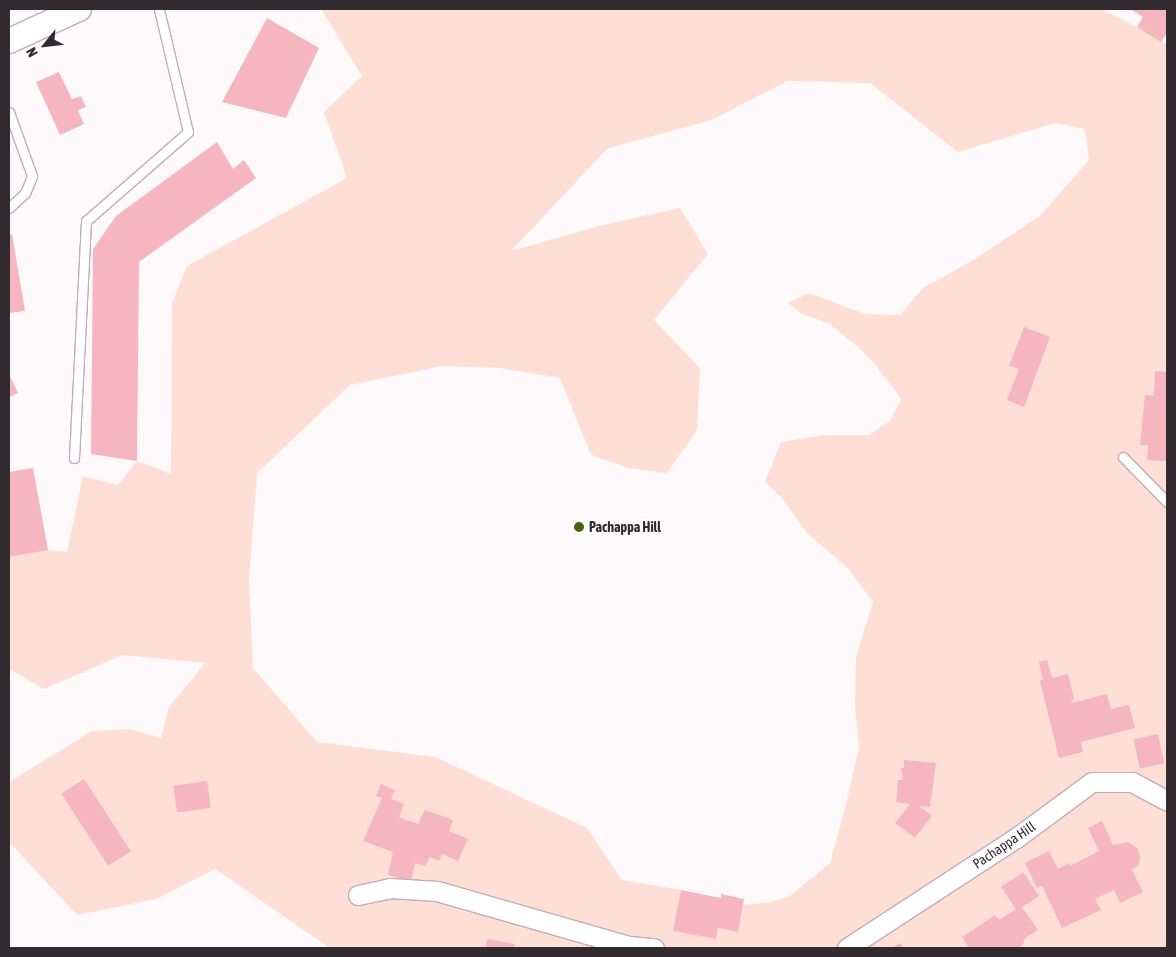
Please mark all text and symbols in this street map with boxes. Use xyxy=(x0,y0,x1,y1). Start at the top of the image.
north arrow xyxy=(20,20,70,70)
text: N xyxy=(23,45,41,60)
place label: Pachappa Hill xyxy=(589,519,661,535)
marker: Pachappa Hill xyxy=(573,521,585,533)
street label: Pachappa Hill xyxy=(969,818,1039,872)

